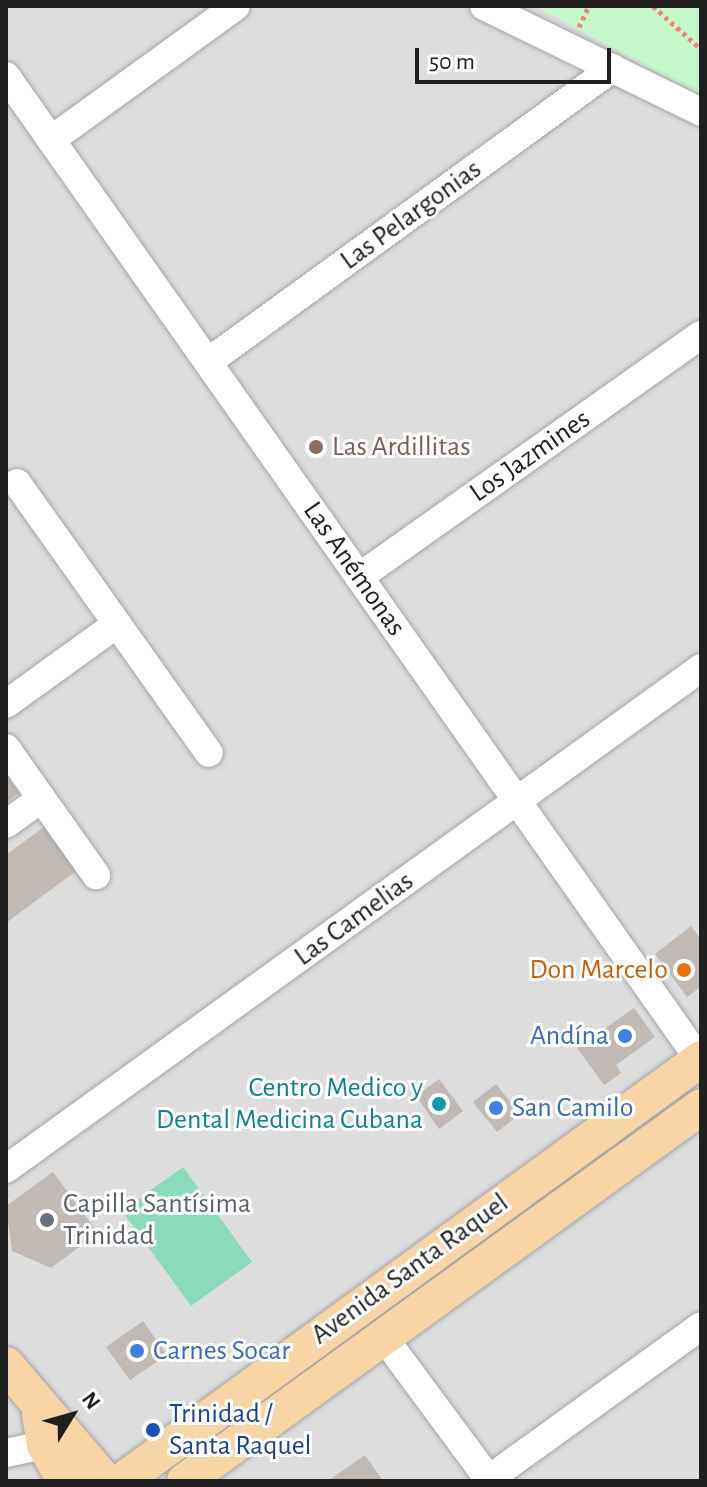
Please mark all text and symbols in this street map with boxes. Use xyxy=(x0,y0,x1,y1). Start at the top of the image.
scale bar xyxy=(419,32,615,82)
text: 50 m xyxy=(429,50,475,74)
street label: Las Pelargonias xyxy=(334,153,488,277)
street label: Los Jazmines xyxy=(463,402,597,510)
place label: Las Ardillitas xyxy=(332,430,471,464)
marker: Las Ardillitas xyxy=(307,438,325,456)
street label: Las Anémonas xyxy=(295,495,413,643)
street label: Las Camelias xyxy=(288,865,420,973)
place label: Don Marcelo xyxy=(530,953,668,987)
marker: Don Marcelo xyxy=(675,961,693,979)
place label: Andína xyxy=(530,1019,609,1053)
marker: Andína xyxy=(616,1027,634,1045)
place label: Centro Medico y Dental Medicina Cubana xyxy=(156,1071,423,1137)
place label: San Camilo xyxy=(512,1091,633,1125)
marker: Centro Medico y Dental Medicina Cubana xyxy=(430,1095,448,1113)
marker: San Camilo xyxy=(487,1099,505,1117)
street label: Avenida Santa Raquel xyxy=(305,1186,515,1352)
place label: Capilla Santísima Trinidad xyxy=(63,1187,251,1253)
marker: Capilla Santísima Trinidad xyxy=(38,1211,56,1229)
place label: Carnes Socar xyxy=(153,1334,290,1368)
marker: Carnes Socar xyxy=(128,1342,146,1360)
north arrow xyxy=(32,1375,112,1455)
text: N xyxy=(78,1388,105,1413)
place label: Trinidad / Santa Raquel xyxy=(169,1397,311,1463)
marker: Trinidad / Santa Raquel xyxy=(144,1421,162,1439)

